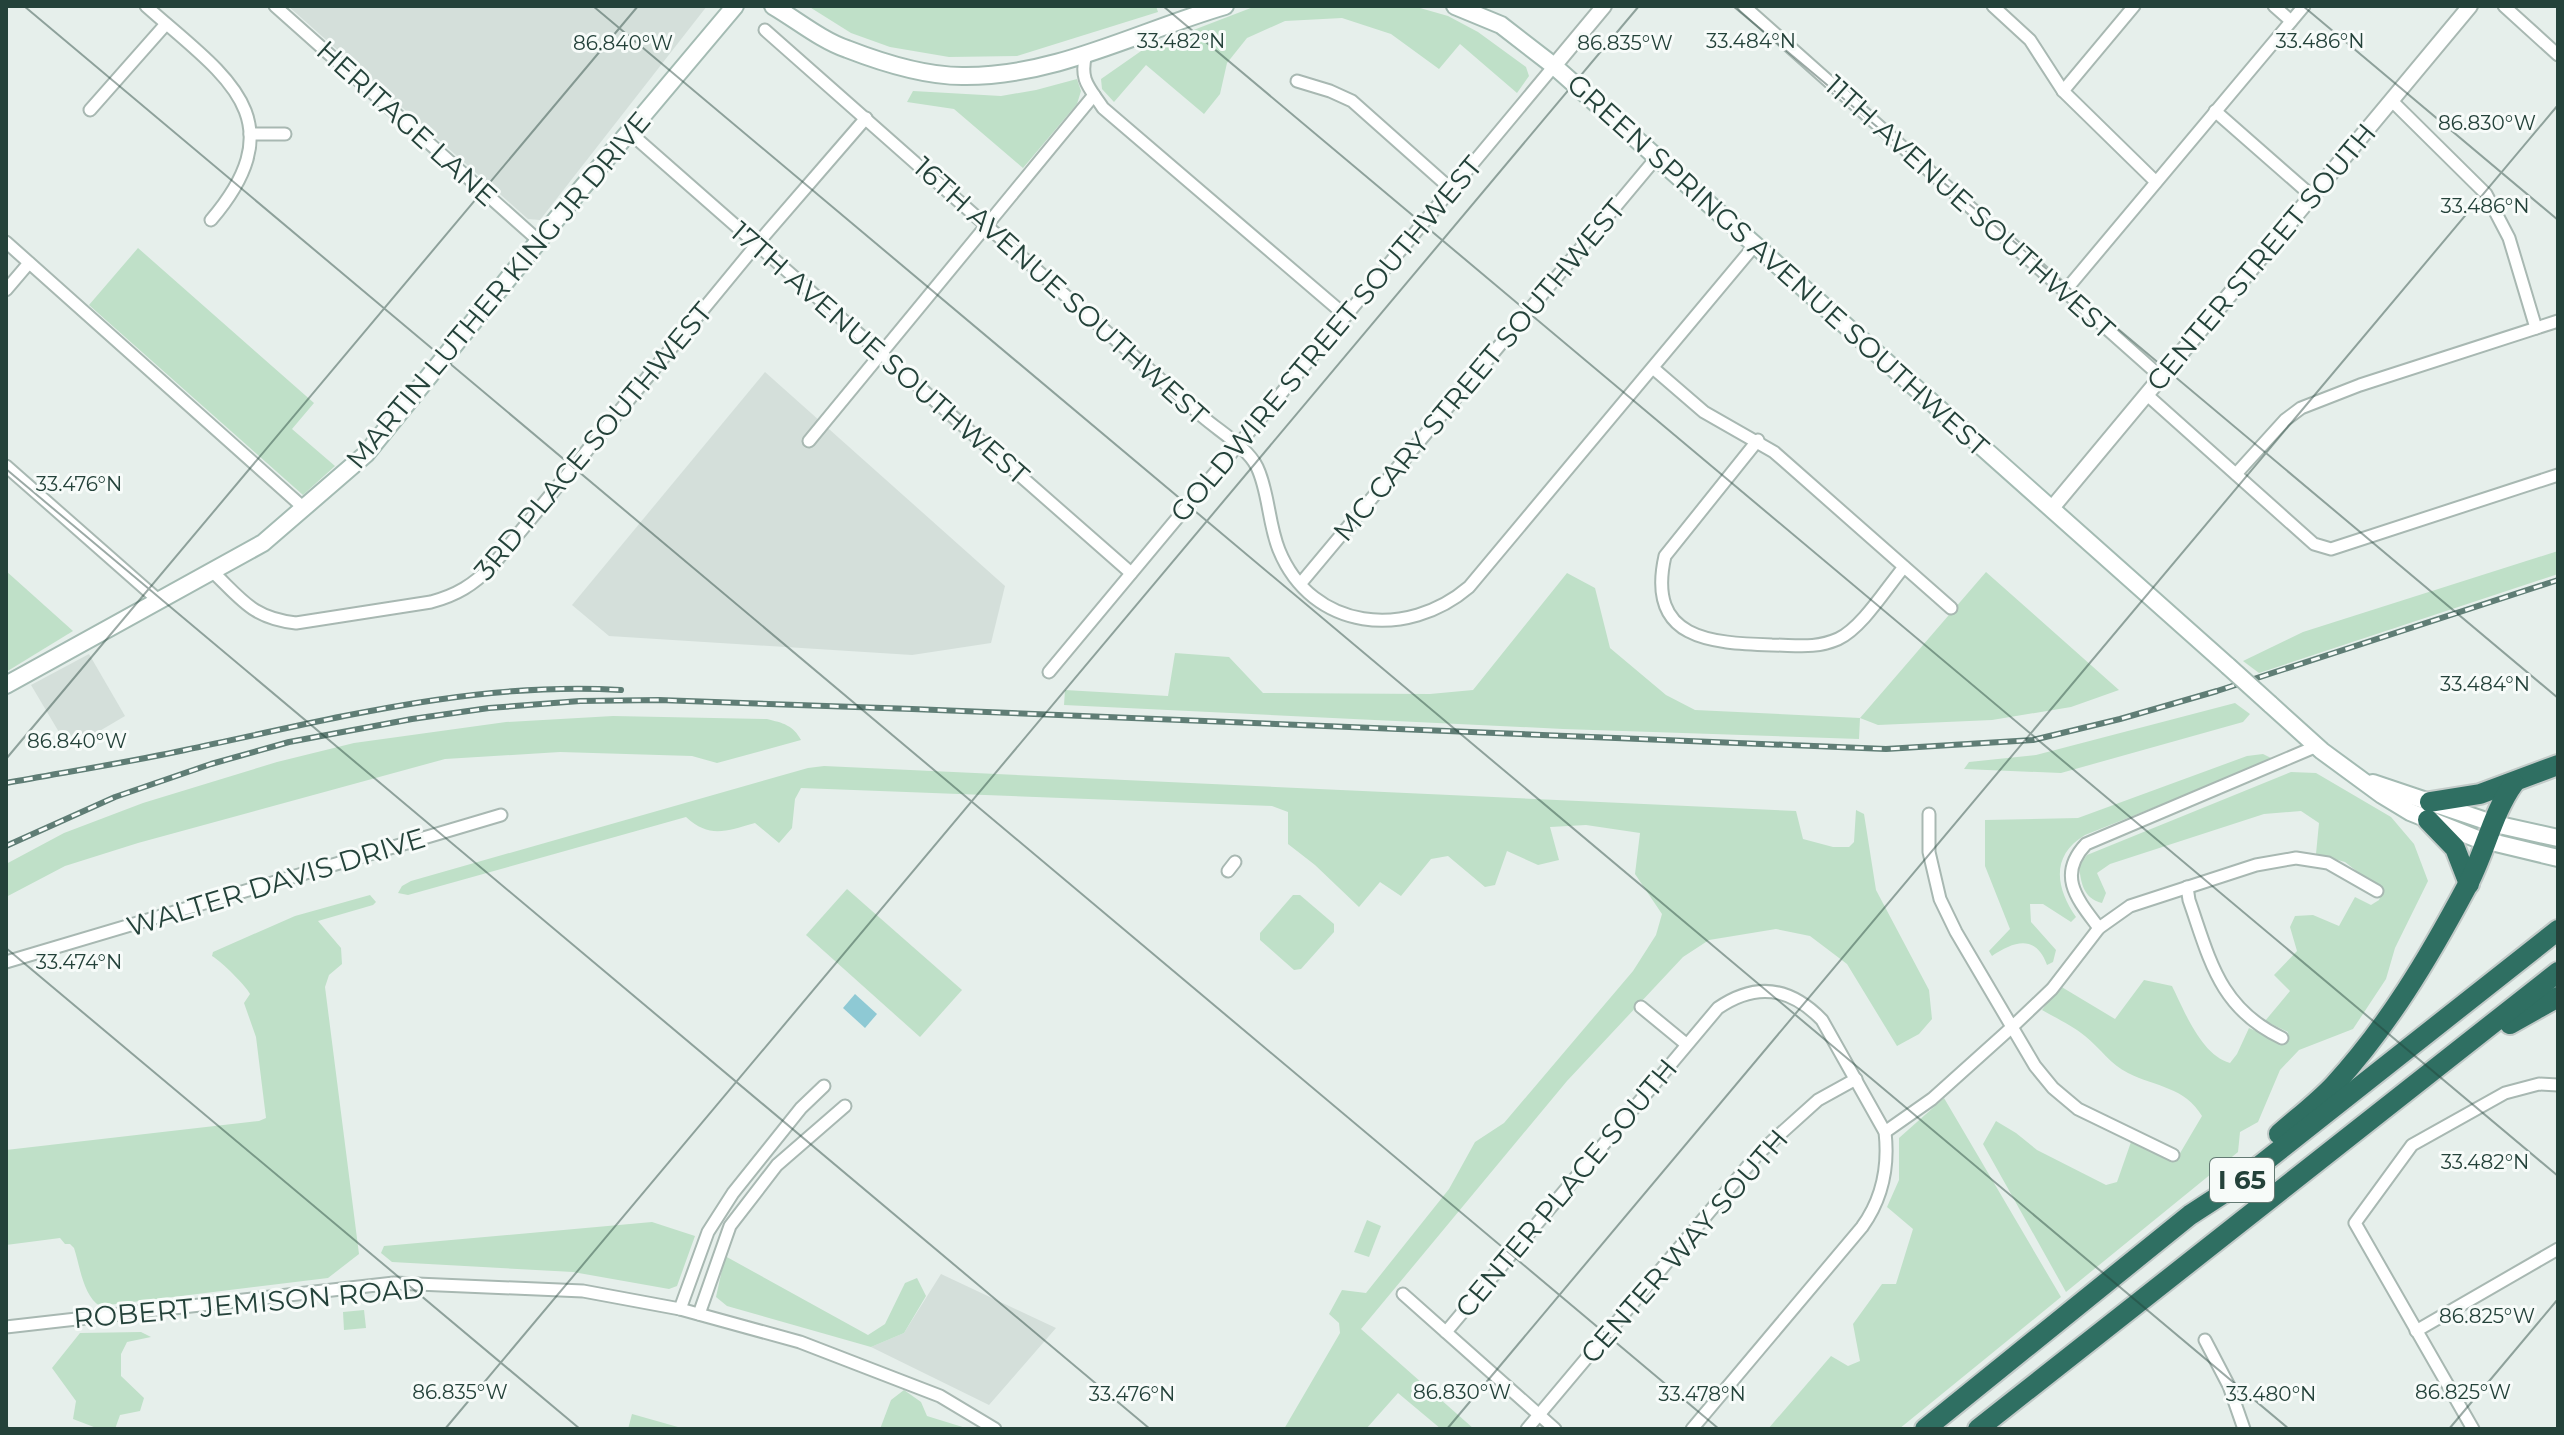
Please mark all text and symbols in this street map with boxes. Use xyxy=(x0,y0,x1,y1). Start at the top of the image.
text: 33.482°N xyxy=(1137,29,1225,53)
text: 33.484°N xyxy=(1706,29,1796,53)
text: 33.486°N xyxy=(2275,29,2365,53)
text: 86.840°W xyxy=(573,31,673,55)
text: 86.835°W xyxy=(1577,31,1673,55)
street label: HERITAGE LANE xyxy=(310,33,504,213)
street label: GREEN SPRINGS AVENUE SOUTHWEST xyxy=(1560,67,1996,463)
street label: 11TH AVENUE SOUTHWEST xyxy=(1818,68,2122,346)
street label: MARTIN LUTHER KING JR DRIVE xyxy=(339,105,657,475)
text: 86.830°W xyxy=(2438,111,2536,135)
street label: CENTER STREET SOUTH xyxy=(2139,116,2383,398)
street label: GOLDWIRE STREET SOUTHWEST xyxy=(1163,149,1489,529)
street label: 16TH AVENUE SOUTHWEST xyxy=(907,150,1215,432)
street label: MC CARY STREET SOUTHWEST xyxy=(1326,192,1632,548)
text: 33.486°N xyxy=(2440,194,2530,218)
street label: 17TH AVENUE SOUTHWEST xyxy=(724,214,1036,492)
street label: 3RD PLACE SOUTHWEST xyxy=(467,295,719,587)
text: 33.476°N xyxy=(36,472,122,496)
text: 33.484°N xyxy=(2440,672,2530,696)
text: 86.840°W xyxy=(27,729,127,753)
street label: WALTER DAVIS DRIVE xyxy=(123,820,429,944)
text: 33.474°N xyxy=(36,950,122,974)
street label: CENTER PLACE SOUTH xyxy=(1448,1052,1684,1324)
street label: CENTER WAY SOUTH xyxy=(1573,1122,1795,1370)
text: 33.482°N xyxy=(2441,1150,2529,1174)
road number: I 65 xyxy=(2210,1158,2274,1202)
street label: ROBERT JEMISON ROAD xyxy=(72,1271,426,1335)
text: 86.825°W xyxy=(2439,1304,2535,1328)
text: 86.835°W xyxy=(412,1380,508,1404)
text: 86.830°W xyxy=(1413,1380,1511,1404)
text: 86.825°W xyxy=(2415,1380,2511,1404)
text: 33.476°N xyxy=(1089,1382,1175,1406)
text: 33.478°N xyxy=(1658,1382,1746,1406)
text: 33.480°N xyxy=(2226,1382,2316,1406)

